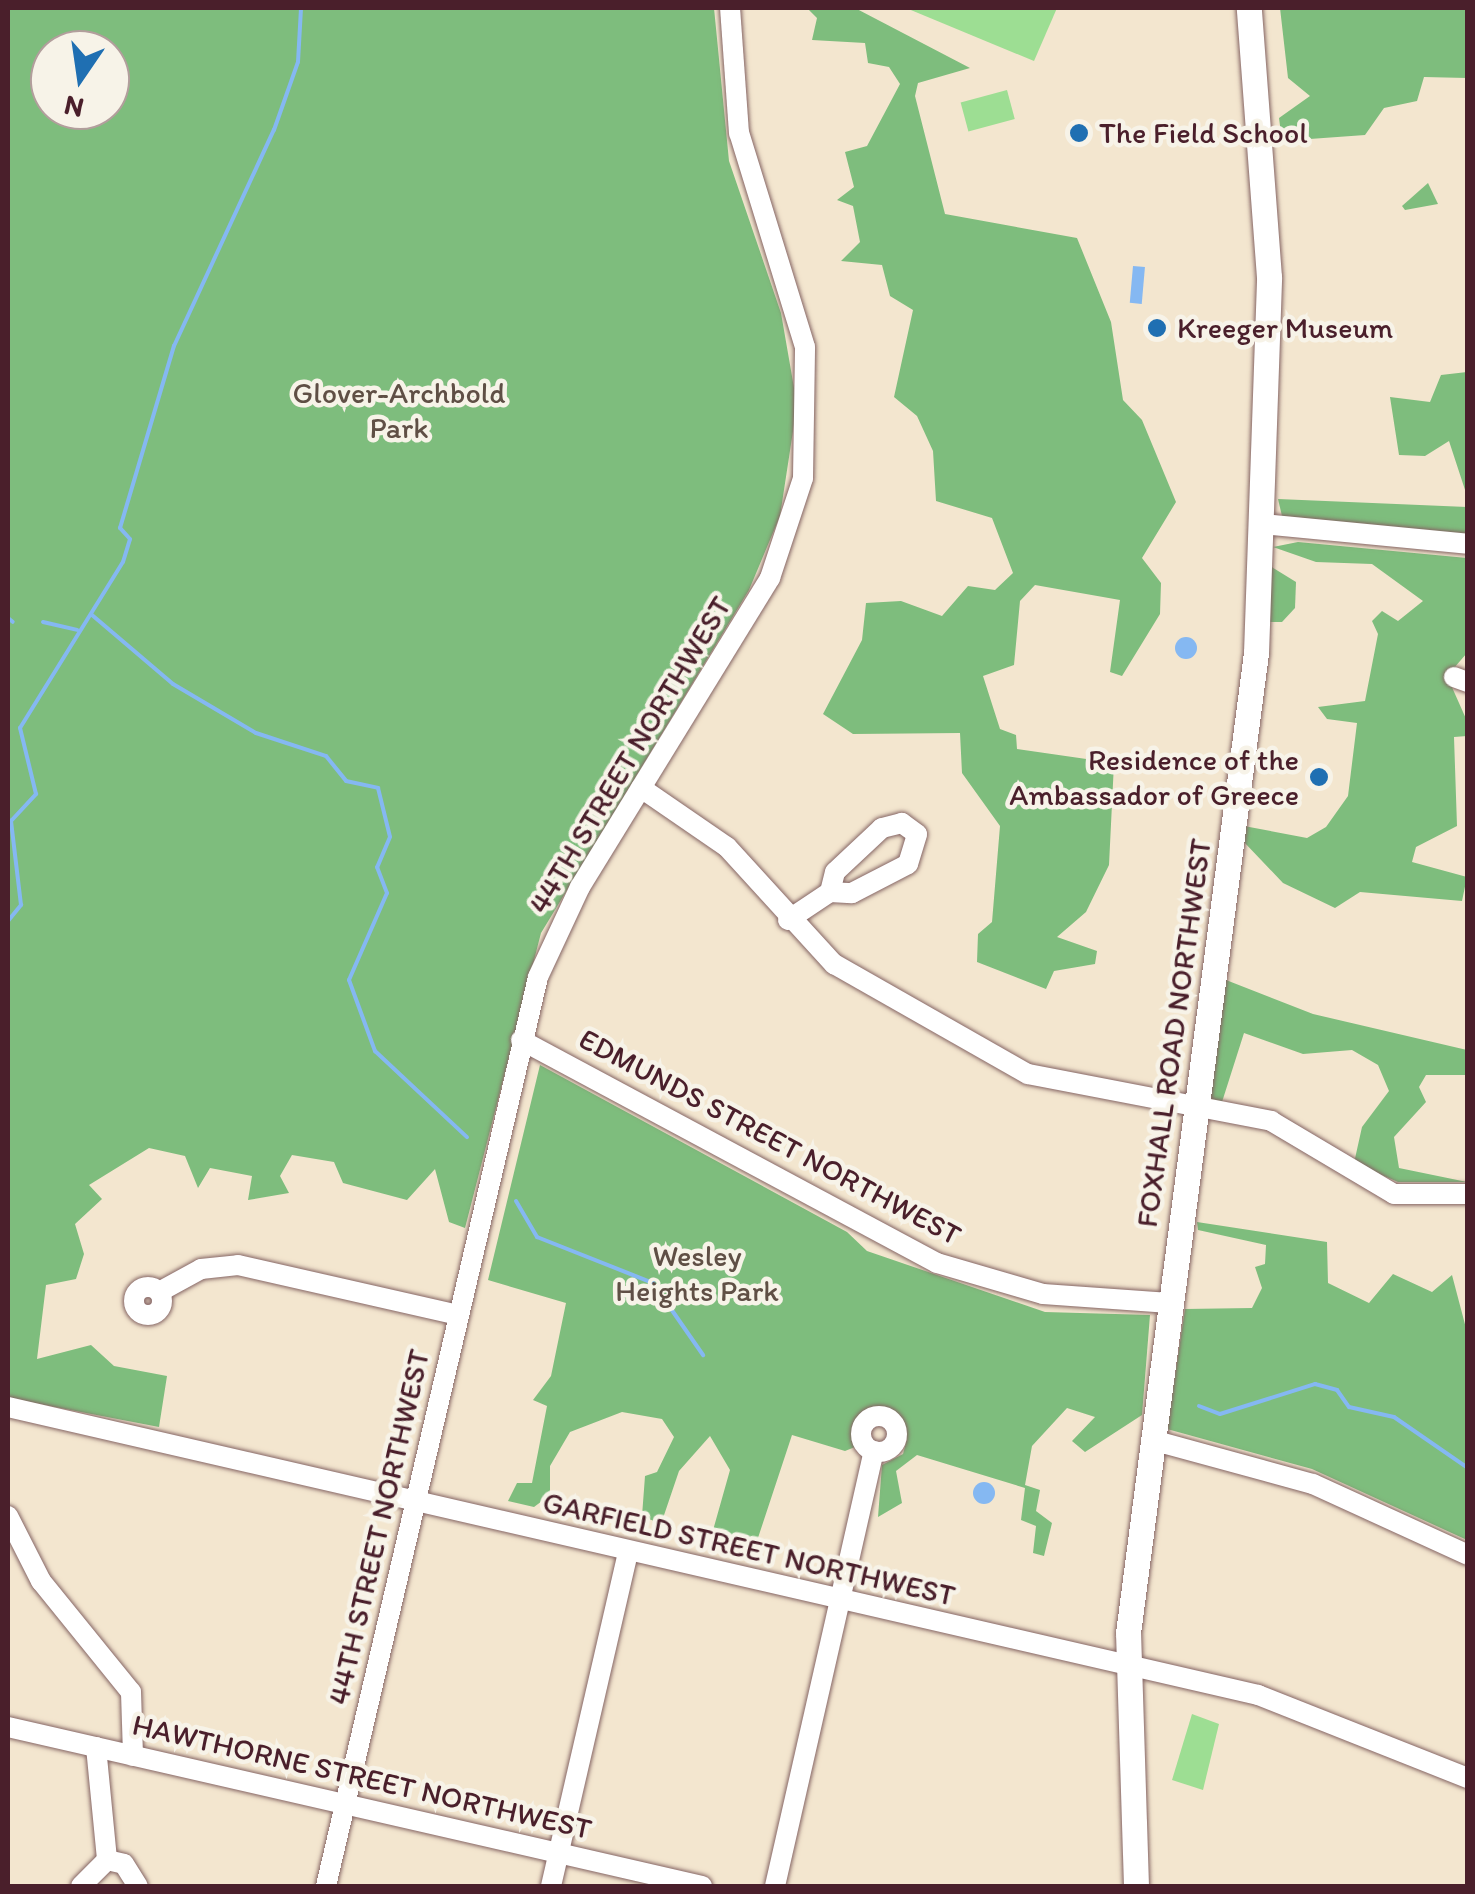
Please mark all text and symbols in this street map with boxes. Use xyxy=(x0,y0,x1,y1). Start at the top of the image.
north arrow xyxy=(30,30,130,130)
text: N xyxy=(61,89,87,126)
place label: The Field School xyxy=(1099,115,1307,151)
marker: The Field School xyxy=(1068,122,1090,144)
place label: Kreeger Museum xyxy=(1177,310,1393,346)
marker: Kreeger Museum xyxy=(1146,317,1168,339)
park label: Glover-Archbold Park xyxy=(292,375,506,446)
street label: 44TH STREET NORTHWEST xyxy=(521,590,739,920)
place label: Residence of the Ambassador of Greece xyxy=(1009,742,1299,812)
marker: Residence of the Ambassador of Greece xyxy=(1308,766,1330,788)
street label: FOXHALL ROAD NORTHWEST xyxy=(1129,837,1219,1229)
street label: EDMUNDS STREET NORTHWEST xyxy=(573,1021,967,1253)
park label: Wesley Heights Park xyxy=(615,1238,779,1308)
street label: 44TH STREET NORTHWEST xyxy=(321,1346,437,1708)
street label: GARFIELD STREET NORTHWEST xyxy=(539,1484,959,1614)
street label: HAWTHORNE STREET NORTHWEST xyxy=(129,1707,595,1847)

